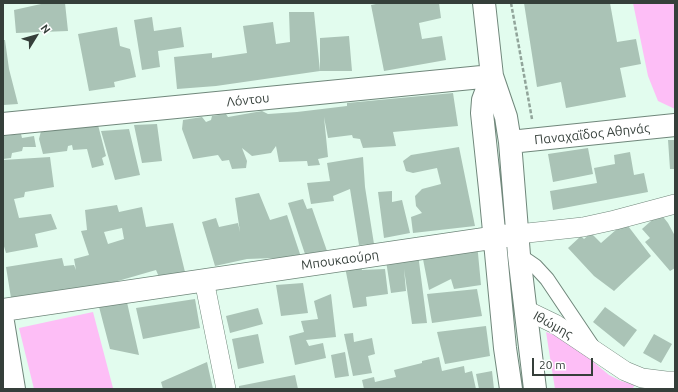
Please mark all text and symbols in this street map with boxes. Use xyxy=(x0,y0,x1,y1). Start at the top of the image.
north arrow xyxy=(16,16,56,56)
text: N xyxy=(38,22,53,36)
street label: Λόντου xyxy=(226,90,270,110)
street label: Παναχαΐδος Αθηνάς xyxy=(534,120,650,148)
street label: Μπουκαούρη xyxy=(300,247,380,273)
street label: Ιθώμης xyxy=(531,308,575,342)
scale bar xyxy=(534,350,595,376)
text: 20 m xyxy=(539,358,566,371)

